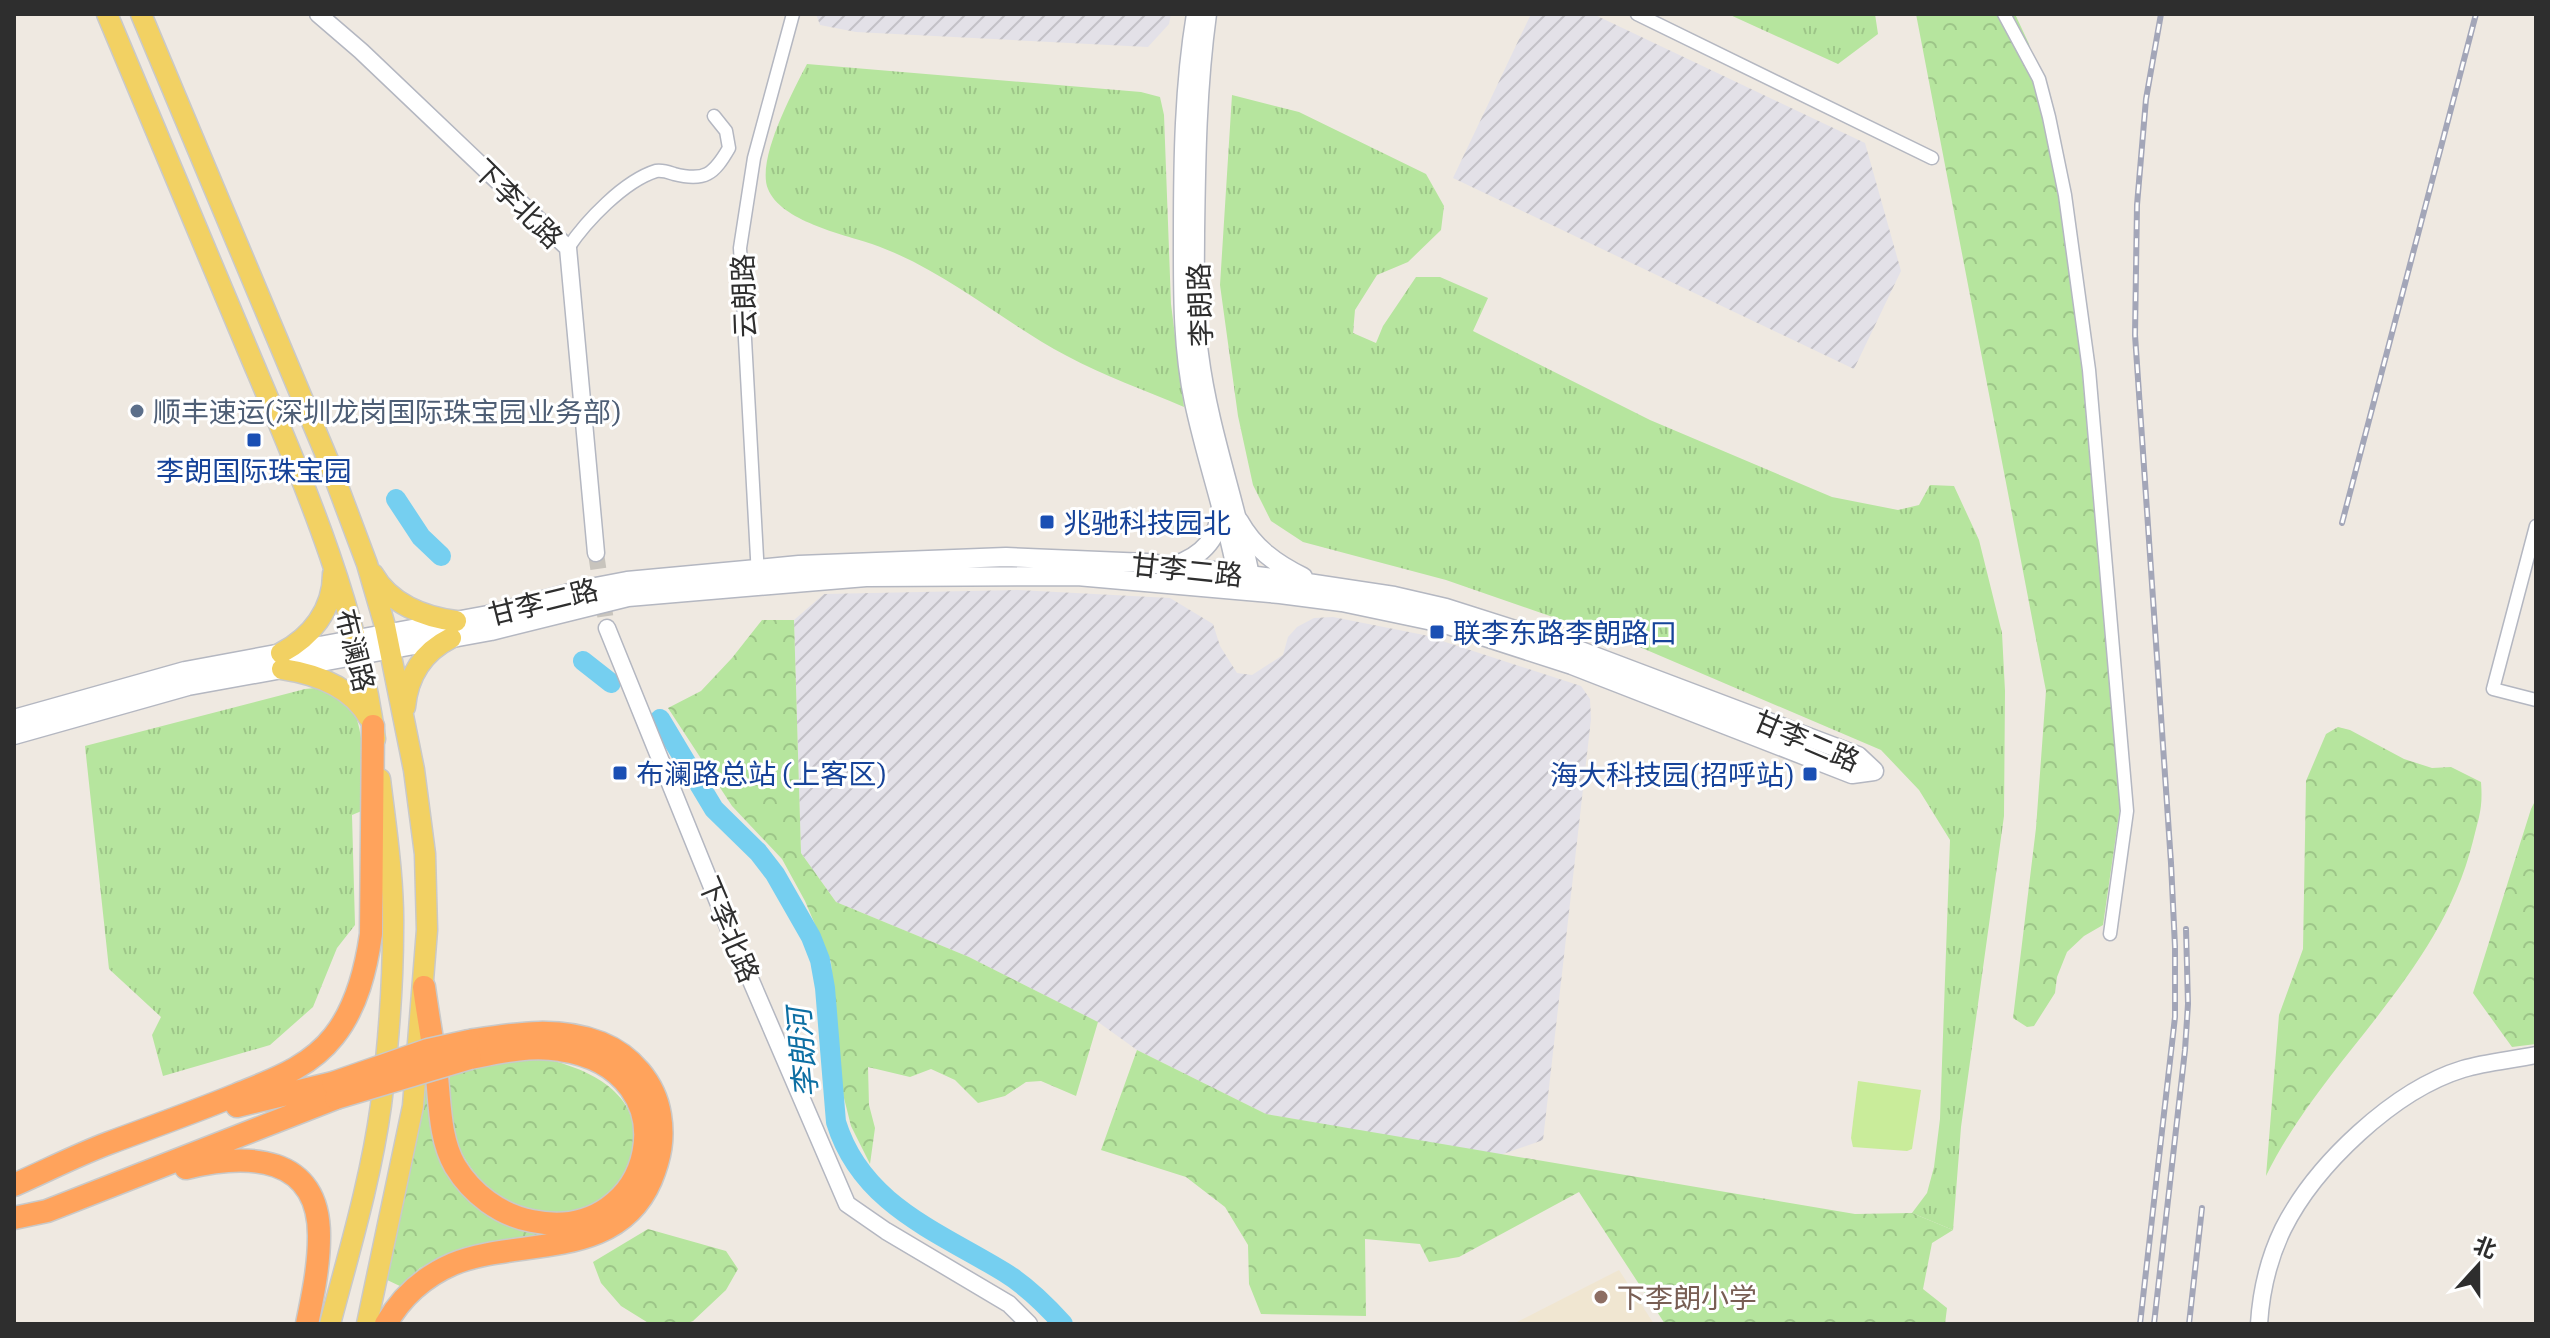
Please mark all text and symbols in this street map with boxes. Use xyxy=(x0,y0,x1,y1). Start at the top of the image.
street label: 下李北路 xyxy=(467,151,571,255)
street label: 云朗路 xyxy=(725,253,761,339)
street label: 李朗路 xyxy=(1181,262,1217,348)
place label: 顺丰速运(深圳龙岗国际珠宝园业务部) xyxy=(153,394,621,428)
marker: 顺丰速运(深圳龙岗国际珠宝园业务部) xyxy=(128,402,146,420)
marker: 李朗国际珠宝园 xyxy=(245,431,263,449)
place label: 李朗国际珠宝园 xyxy=(156,453,352,487)
place label: 兆驰科技园北 xyxy=(1063,505,1231,539)
marker: 兆驰科技园北 xyxy=(1038,513,1056,531)
street label: 甘李二路 xyxy=(1130,546,1244,592)
street label: 甘李二路 xyxy=(485,571,601,631)
street label: 布澜路 xyxy=(329,605,383,695)
place label: 联李东路李朗路口 xyxy=(1453,615,1677,649)
marker: 联李东路李朗路口 xyxy=(1428,623,1446,641)
street label: 甘李二路 xyxy=(1749,702,1865,778)
place label: 布澜路总站 (上客区) xyxy=(636,756,886,790)
place label: 海大科技园(招呼站) xyxy=(1550,757,1794,791)
marker: 布澜路总站 (上客区) xyxy=(611,764,629,782)
marker: 海大科技园(招呼站) xyxy=(1801,765,1819,783)
street label: 下李北路 xyxy=(692,871,768,987)
water label: 李朗河 xyxy=(779,1002,823,1099)
north arrow xyxy=(2438,1226,2518,1306)
text: 北 xyxy=(2471,1230,2500,1262)
place label: 下李朗小学 xyxy=(1617,1280,1757,1314)
marker: 下李朗小学 xyxy=(1592,1288,1610,1306)

